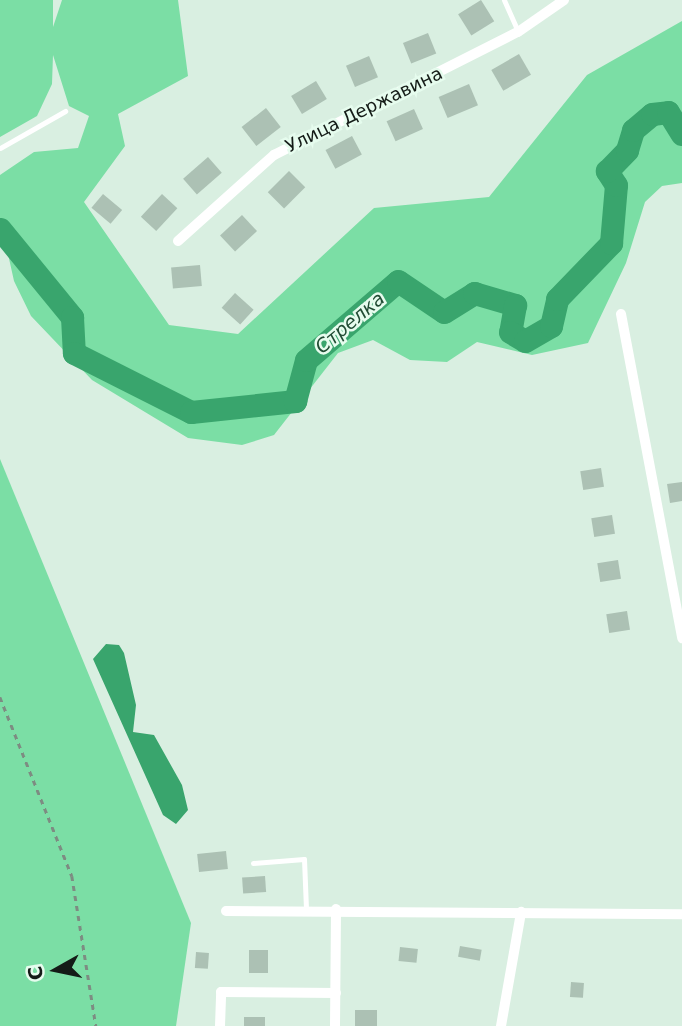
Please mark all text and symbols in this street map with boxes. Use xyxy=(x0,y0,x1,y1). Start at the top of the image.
street label: Улица Державина xyxy=(282,63,446,157)
water label: Стрелка xyxy=(311,287,389,359)
north arrow xyxy=(21,935,91,1005)
text: С xyxy=(23,965,47,982)

